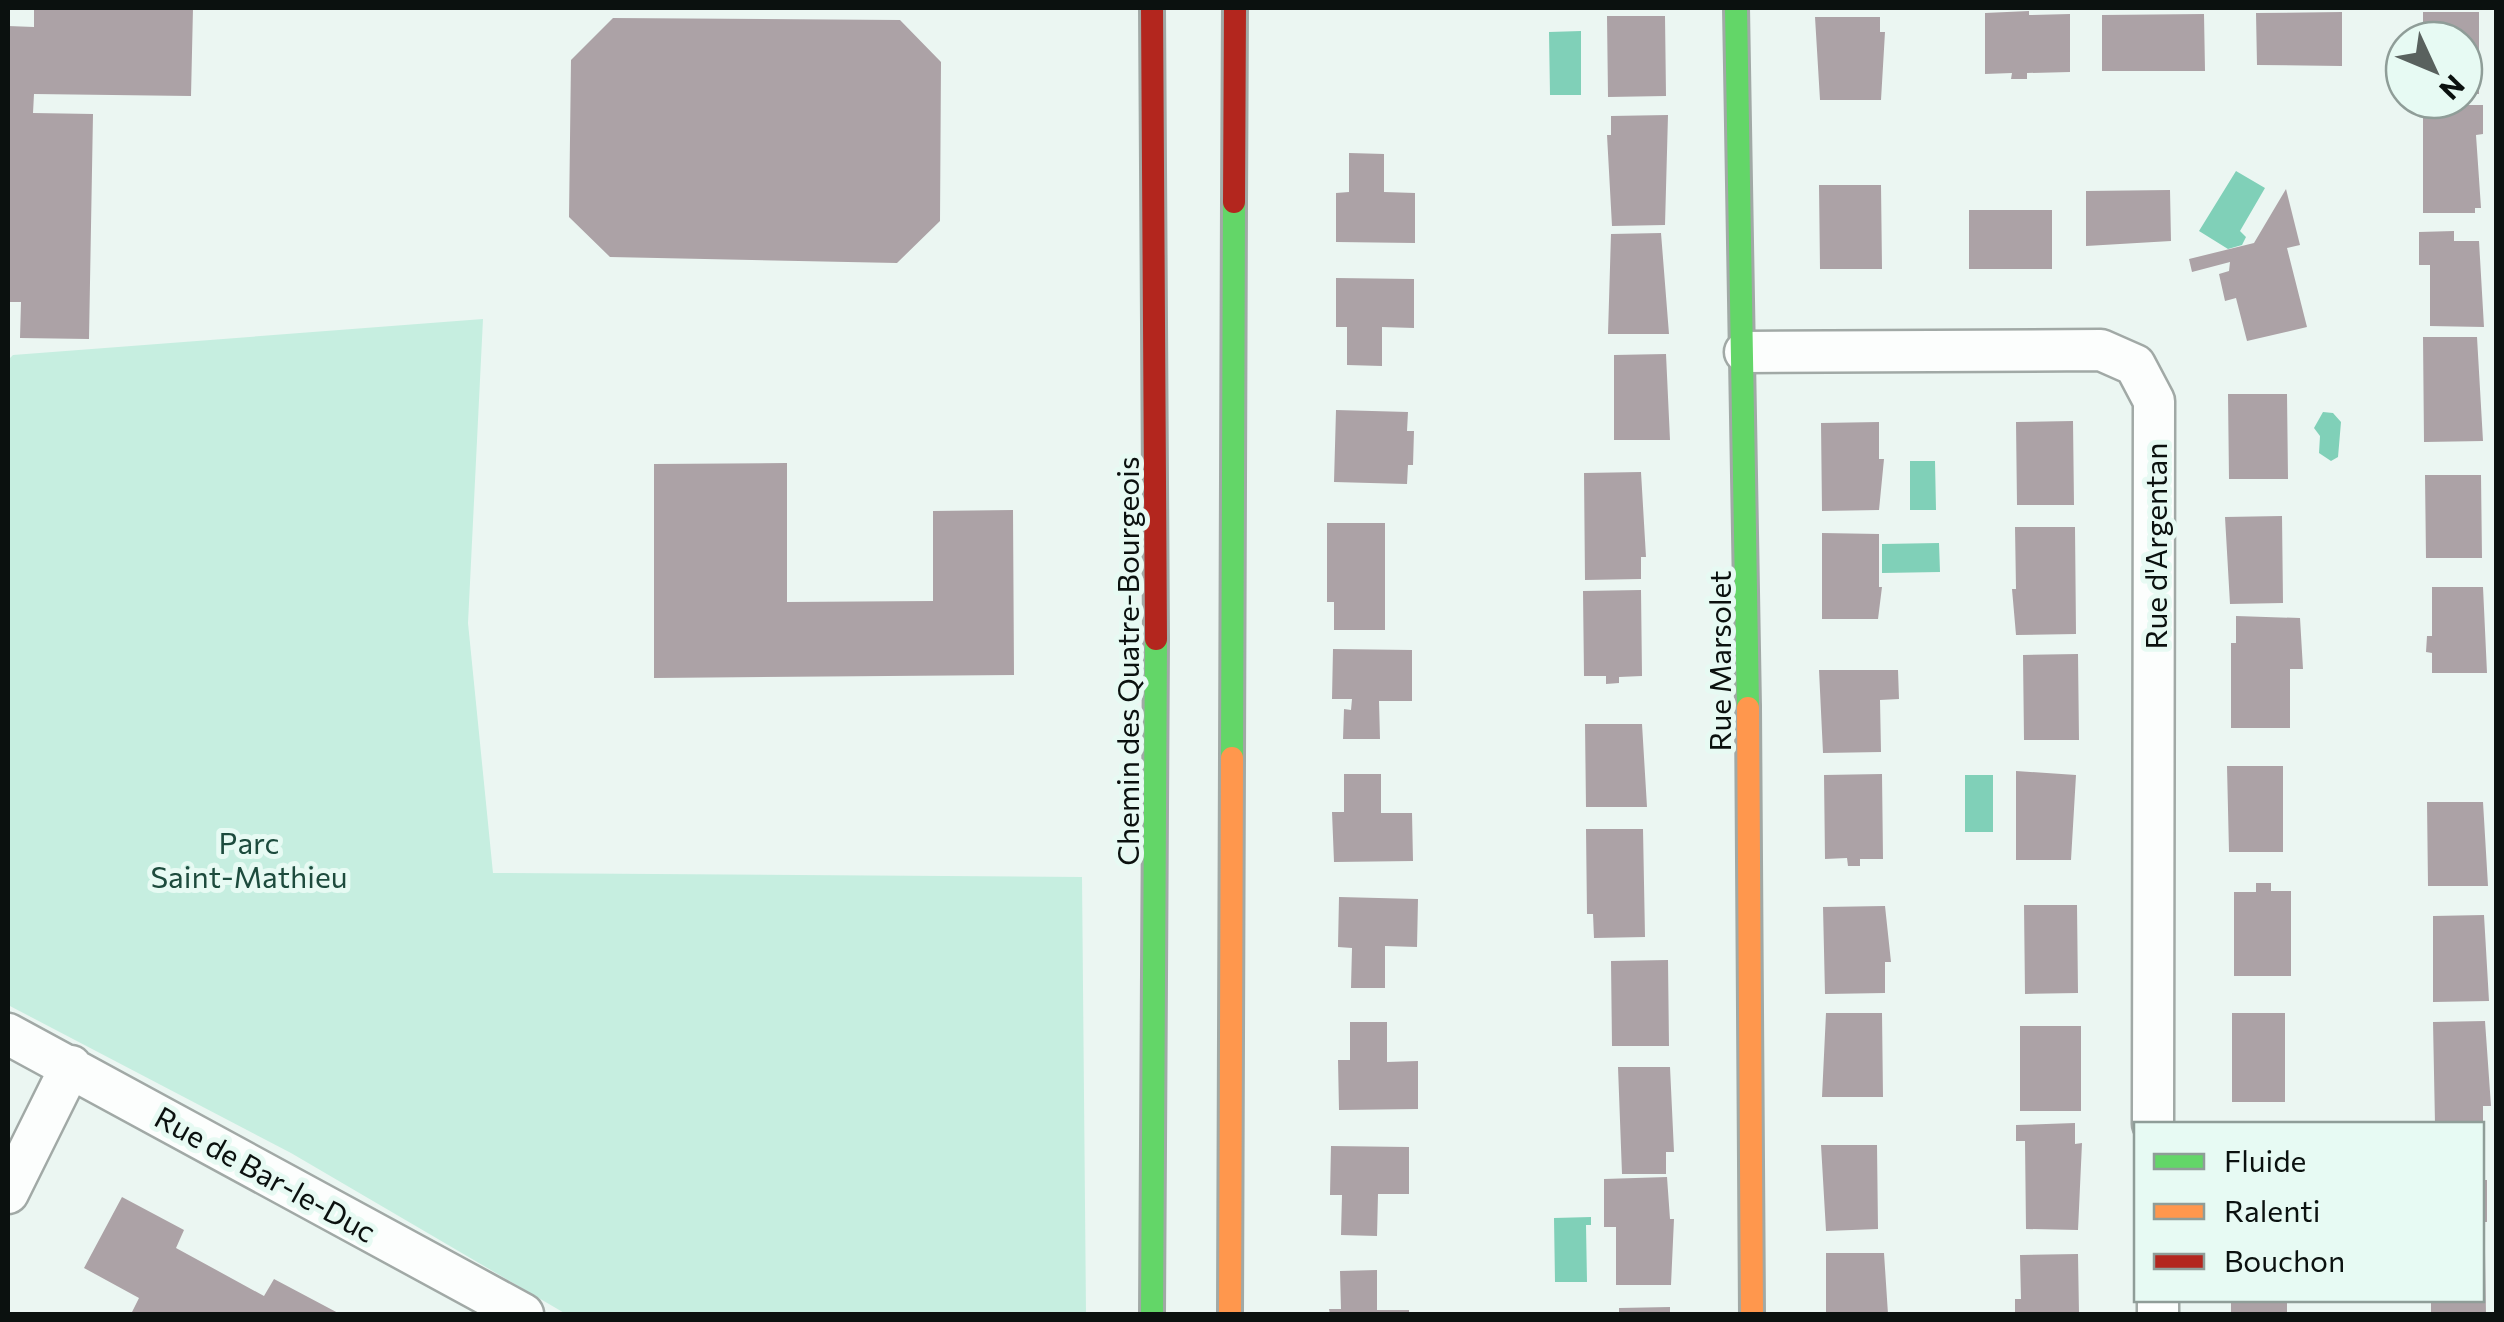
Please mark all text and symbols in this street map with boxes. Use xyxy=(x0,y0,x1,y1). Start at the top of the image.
north arrow xyxy=(2384,20,2484,120)
text: N xyxy=(2433,69,2472,107)
street label: Rue d'Argentan xyxy=(2136,443,2173,649)
street label: Chemin des Quatre-Bourgeois xyxy=(1108,456,1145,866)
street label: Rue Marsolet xyxy=(1700,571,1737,751)
park label: Parc Saint-Mathieu xyxy=(151,823,347,894)
street label: Rue de Bar-le-Duc xyxy=(149,1097,383,1249)
legend xyxy=(2134,1122,2484,1302)
text: Fluide xyxy=(2224,1141,2306,1178)
text: Ralenti xyxy=(2224,1191,2320,1228)
text: Bouchon xyxy=(2224,1241,2345,1278)

